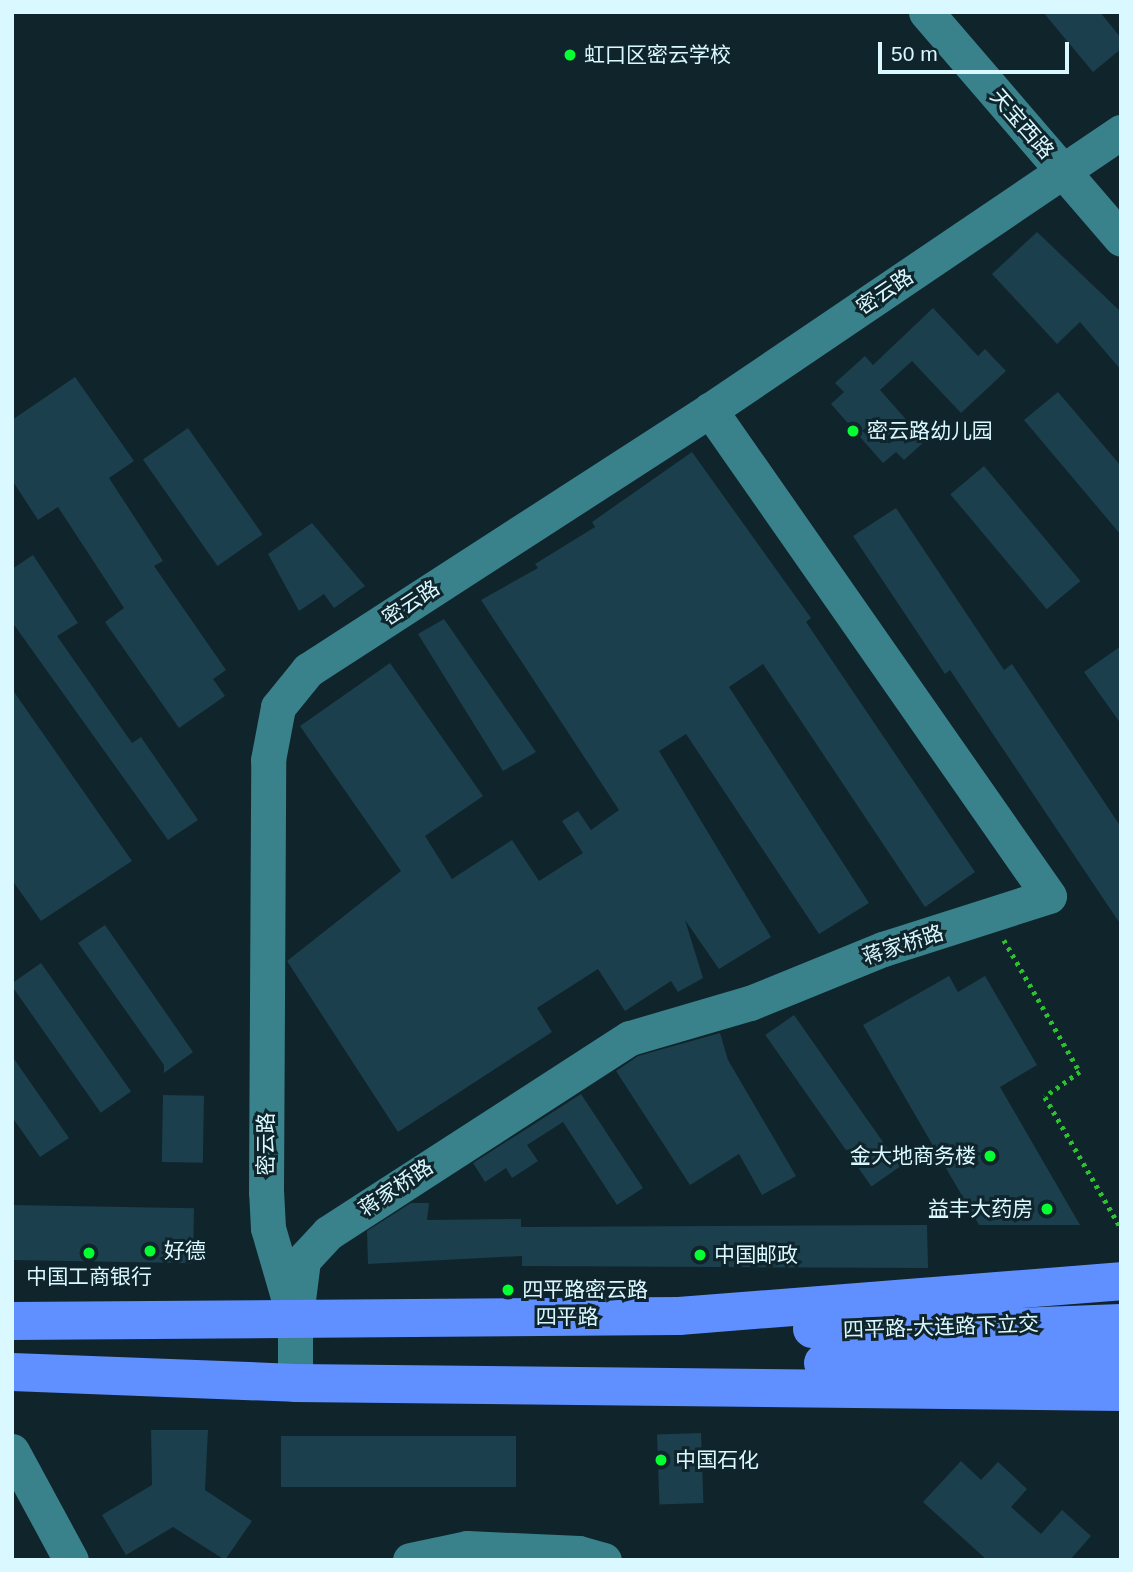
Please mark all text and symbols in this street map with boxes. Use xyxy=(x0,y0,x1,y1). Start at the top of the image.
scale bar xyxy=(881,28,1072,72)
place label: 虹口区密云学校 xyxy=(584,42,731,68)
text: 50 m xyxy=(891,42,938,65)
marker: 虹口区密云学校 xyxy=(562,47,578,63)
street label: 天宝西路 xyxy=(985,84,1059,164)
street label: 密云路 xyxy=(852,264,918,320)
place label: 密云路幼儿园 xyxy=(867,418,993,444)
marker: 密云路幼儿园 xyxy=(845,423,861,439)
street label: 密云路 xyxy=(378,575,444,631)
street label: 蒋家桥路 xyxy=(859,920,947,970)
street label: 密云路 xyxy=(253,1113,279,1175)
place label: 金大地商务楼 xyxy=(850,1143,976,1169)
marker: 金大地商务楼 xyxy=(982,1148,998,1164)
street label: 蒋家桥路 xyxy=(354,1154,438,1222)
place label: 益丰大药房 xyxy=(928,1196,1033,1222)
marker: 益丰大药房 xyxy=(1039,1201,1055,1217)
place label: 好德 xyxy=(164,1238,206,1264)
place label: 中国邮政 xyxy=(714,1242,798,1268)
marker: 好德 xyxy=(142,1243,158,1259)
marker: 中国工商银行 xyxy=(81,1245,97,1261)
marker: 中国邮政 xyxy=(692,1247,708,1263)
place label: 中国工商银行 xyxy=(26,1264,152,1290)
place label: 四平路密云路 xyxy=(522,1277,648,1303)
marker: 四平路密云路 xyxy=(500,1282,516,1298)
street label: 四平路 xyxy=(536,1304,598,1330)
street label: 四平路-大连路下立交 xyxy=(843,1311,1039,1343)
place label: 中国石化 xyxy=(675,1447,759,1473)
marker: 中国石化 xyxy=(653,1452,669,1468)

